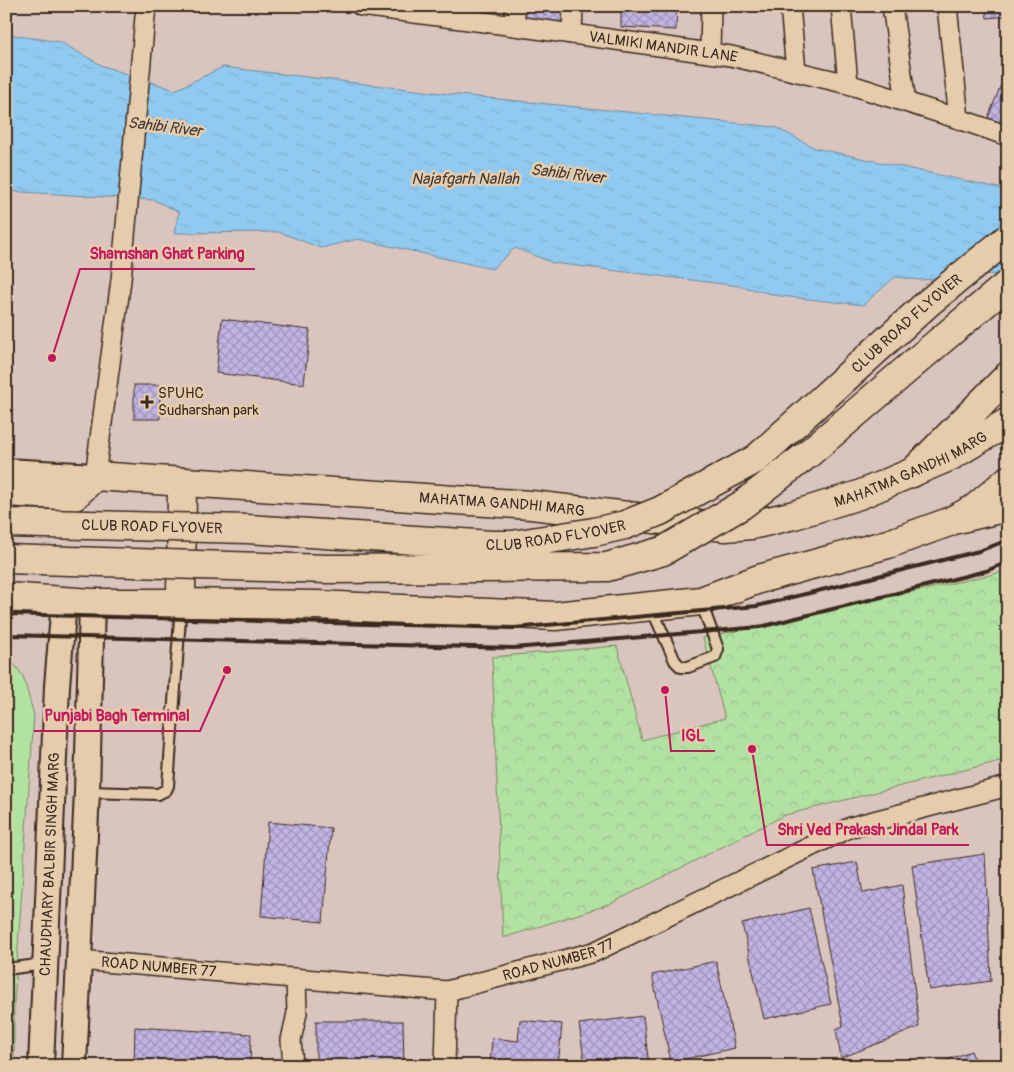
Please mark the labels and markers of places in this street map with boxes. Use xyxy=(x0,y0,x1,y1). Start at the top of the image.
callout: Shamshan Ghat Parking xyxy=(80,238,255,269)
place label: SPUHC Sudharshan park xyxy=(158,384,259,420)
marker: SPUHC Sudharshan park xyxy=(140,395,154,409)
callout: Punjabi Bagh Terminal xyxy=(34,700,200,731)
callout: IGL xyxy=(671,720,715,751)
callout: Shri Ved Prakash Jindal Park xyxy=(767,814,969,845)

